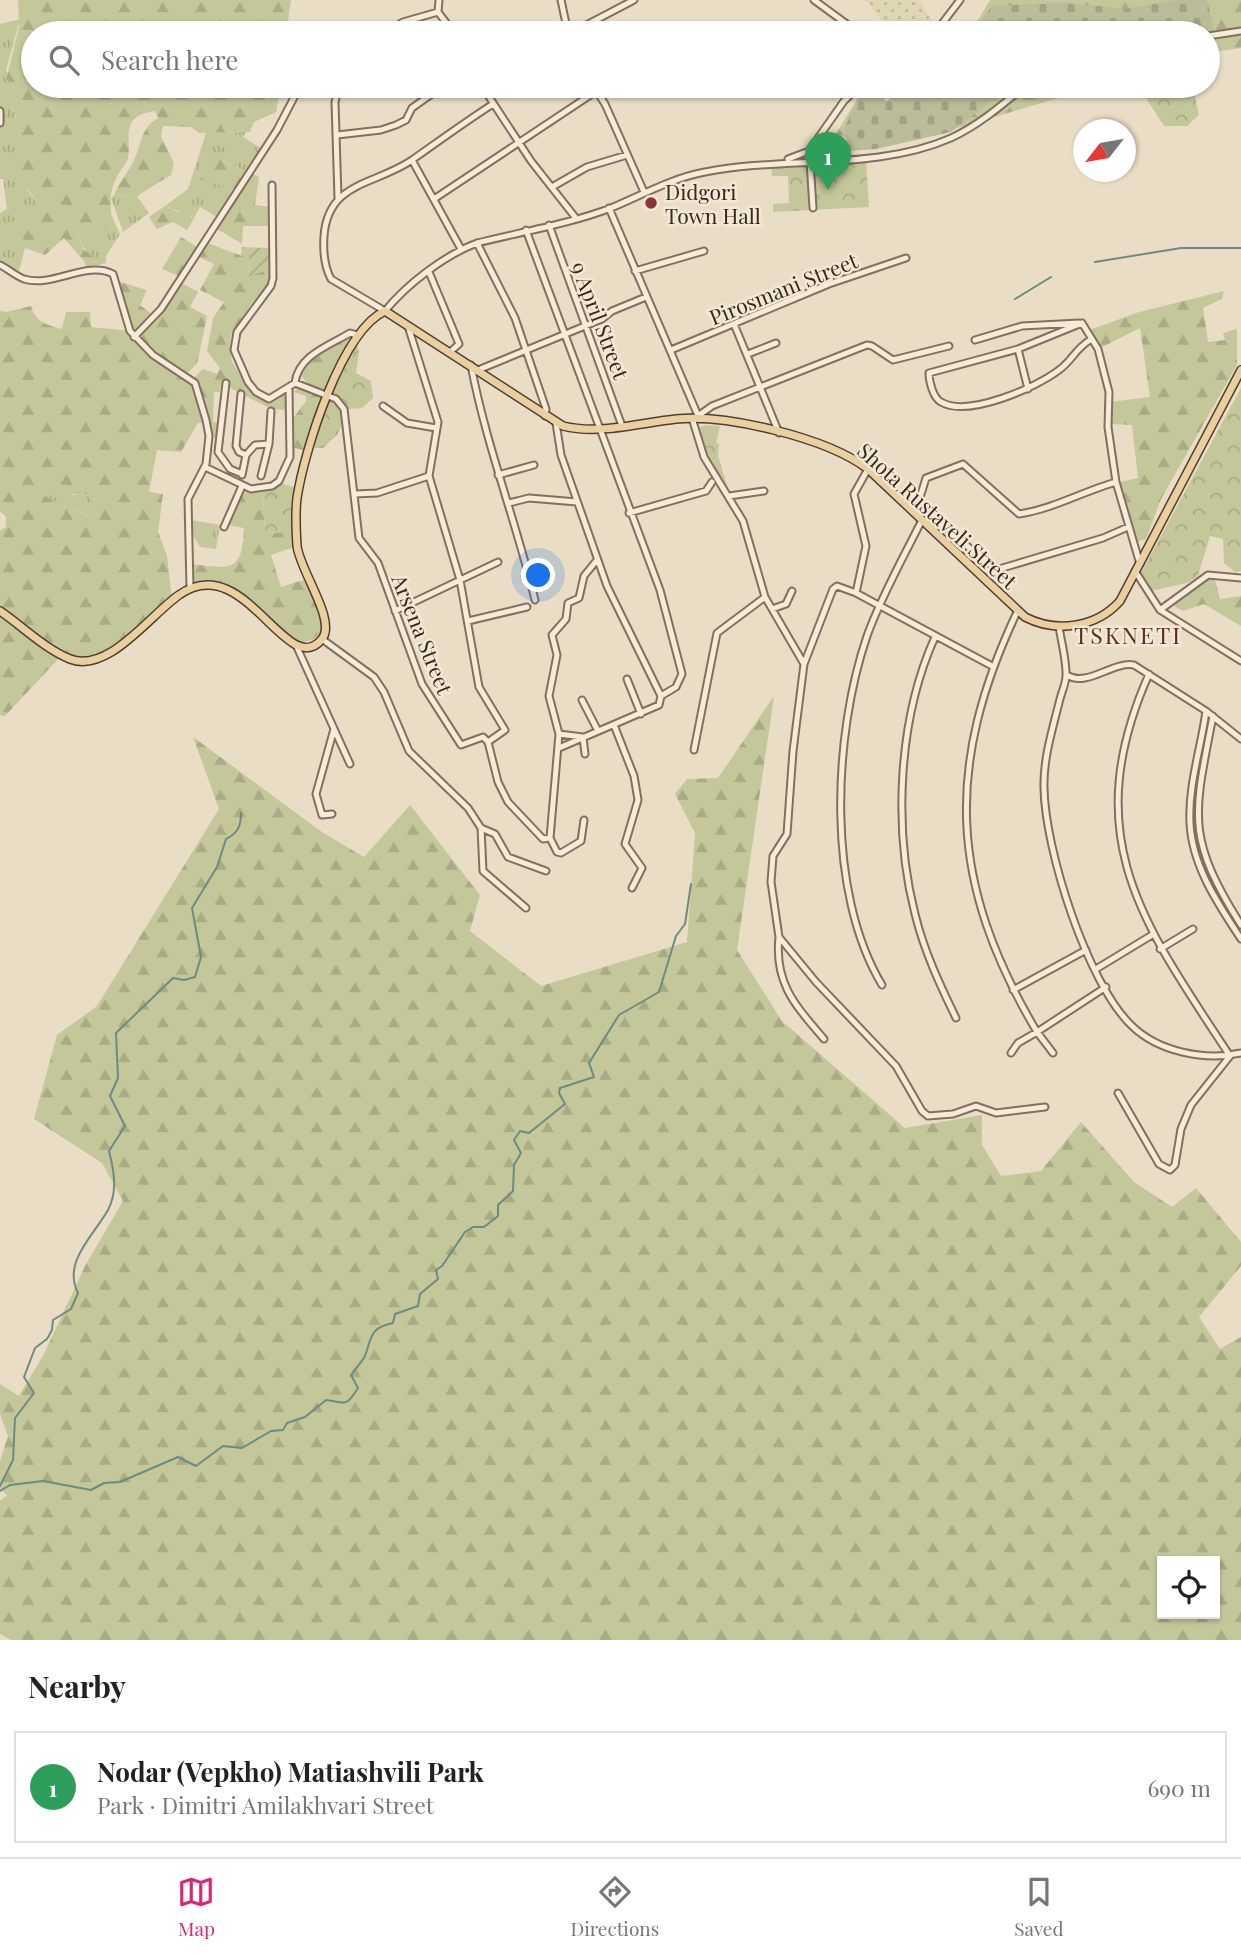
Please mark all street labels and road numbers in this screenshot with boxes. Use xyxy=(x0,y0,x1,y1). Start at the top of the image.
street label: Pirosmani Street xyxy=(705,245,862,331)
street label: 9 April Street xyxy=(566,257,636,383)
street label: Shota Rustaveli Street xyxy=(852,436,1024,595)
street label: Arsena Street xyxy=(386,569,460,699)

